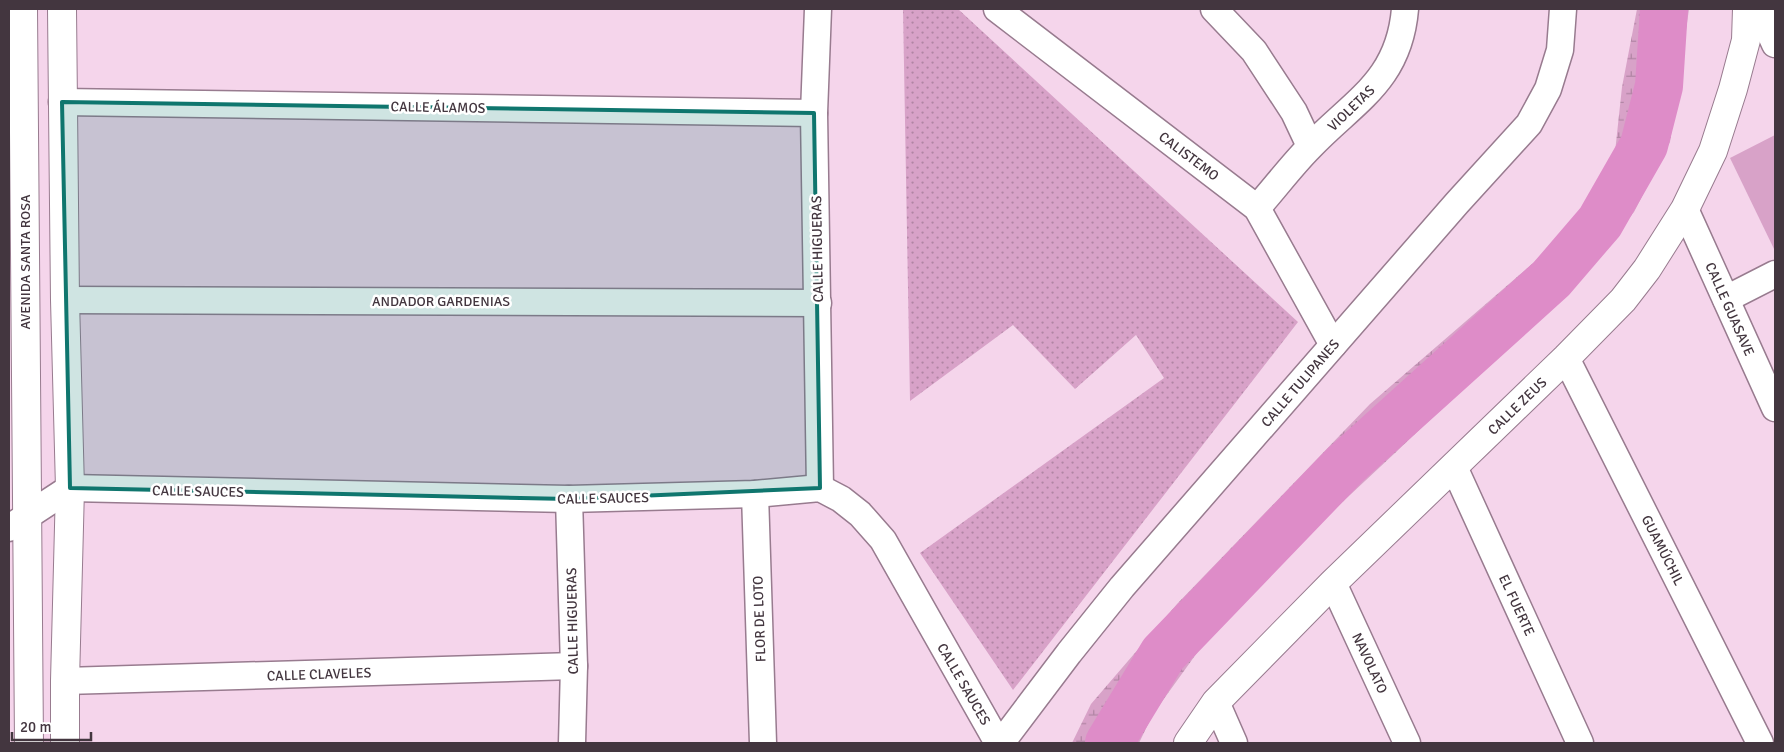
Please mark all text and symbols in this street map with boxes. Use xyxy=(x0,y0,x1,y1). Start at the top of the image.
street label: VIOLETAS xyxy=(1324,82,1379,135)
street label: CALLE ÁLAMOS xyxy=(390,98,486,117)
street label: CALISTEMO xyxy=(1155,128,1222,185)
street label: AVENIDA SANTA ROSA xyxy=(17,194,34,330)
street label: CALLE HIGUERAS xyxy=(808,195,827,303)
street label: CALLE GUASAVE xyxy=(1701,260,1758,359)
street label: ANDADOR GARDENIAS xyxy=(372,293,510,310)
street label: CALLE TULIPANES xyxy=(1258,336,1343,431)
street label: CALLE ZEUS xyxy=(1484,374,1550,439)
street label: CALLE SAUCES xyxy=(152,482,244,501)
street label: CALLE SAUCES xyxy=(557,489,649,508)
street label: GUAMÚCHIL xyxy=(1638,512,1687,588)
street label: CALLE HIGUERAS xyxy=(563,567,582,675)
street label: EL FUERTE xyxy=(1495,572,1538,639)
street label: FLOR DE LOTO xyxy=(749,575,770,662)
street label: NAVOLATO xyxy=(1348,630,1391,696)
street label: CALLE SAUCES xyxy=(933,640,994,728)
street label: CALLE CLAVELES xyxy=(266,664,372,685)
scale bar xyxy=(12,710,91,742)
text: 20 m xyxy=(20,718,51,736)

